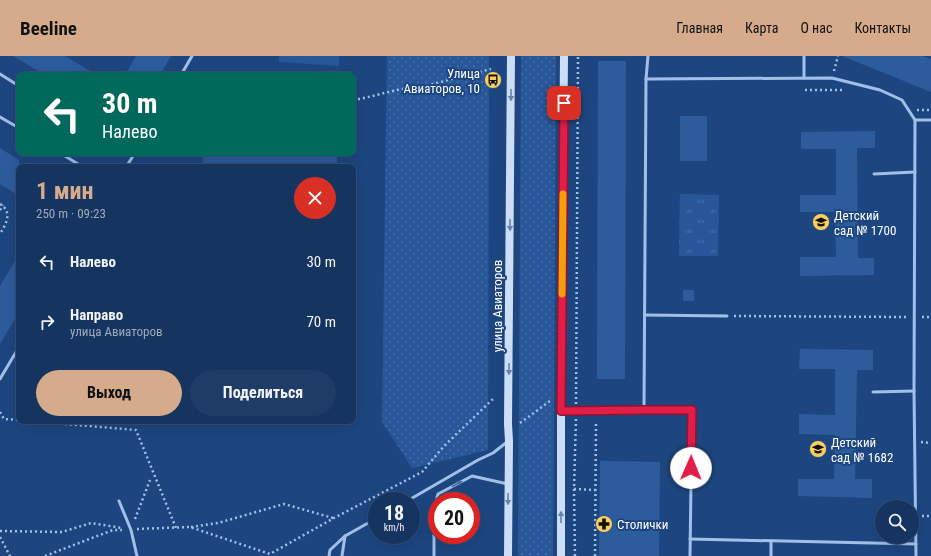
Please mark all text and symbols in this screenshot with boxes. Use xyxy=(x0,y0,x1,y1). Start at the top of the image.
text: Beeline xyxy=(20,17,77,40)
text: Главная xyxy=(676,20,723,36)
text: Карта xyxy=(745,20,778,36)
text: О нас xyxy=(800,20,832,36)
text: Контакты xyxy=(854,20,911,36)
place label: Улица Авиаторов, 10 xyxy=(404,66,480,96)
bus stop icon: Улица Авиаторов, 10 xyxy=(483,70,503,90)
pin xyxy=(547,86,581,120)
text: 30 m xyxy=(102,87,158,120)
icon: left xyxy=(36,88,88,140)
one-way arrow xyxy=(508,89,514,102)
icon: arrive xyxy=(553,92,575,114)
text: Налево xyxy=(102,121,158,142)
text: 1 мин xyxy=(36,177,94,205)
button: close xyxy=(294,177,336,219)
text: 250 m · 09:23 xyxy=(36,206,106,221)
place label: Детский сад № 1700 xyxy=(834,208,896,238)
school or university icon: Детский сад № 1700 xyxy=(811,212,831,232)
one-way arrow xyxy=(507,219,513,232)
icon: left xyxy=(36,251,58,273)
text: Налево xyxy=(70,253,116,271)
text: 30 m xyxy=(306,253,336,271)
street label: улица Авиаторов xyxy=(490,260,505,352)
text: Направо xyxy=(70,306,123,324)
icon: right xyxy=(36,311,58,333)
text: 70 m xyxy=(306,313,336,331)
text: улица Авиаторов xyxy=(70,324,163,339)
one-way arrow xyxy=(506,363,512,376)
button: Выход xyxy=(36,370,182,416)
button: Поделиться xyxy=(190,370,336,416)
place label: Детский сад № 1682 xyxy=(831,435,893,465)
school or university icon: Детский сад № 1682 xyxy=(808,439,828,459)
position arrow xyxy=(670,447,712,489)
one-way arrow xyxy=(451,480,463,487)
speed limit sign: 20 xyxy=(428,492,480,544)
one-way arrow xyxy=(505,493,511,506)
map controls xyxy=(875,500,919,544)
button: search xyxy=(875,500,919,544)
text: 18 xyxy=(384,501,404,525)
one-way arrow xyxy=(558,510,564,523)
pharmacy icon: Столички xyxy=(594,514,614,534)
place label: Столички xyxy=(617,517,668,532)
text: km/h xyxy=(384,522,404,533)

